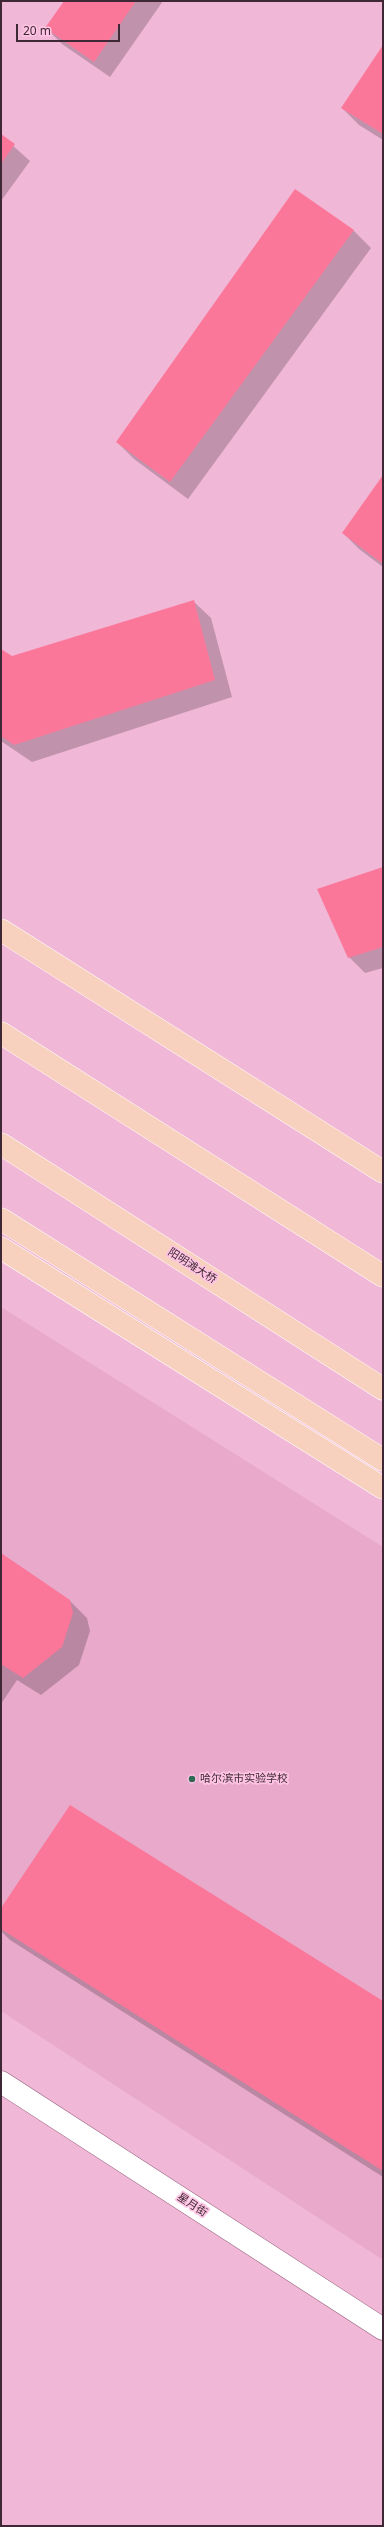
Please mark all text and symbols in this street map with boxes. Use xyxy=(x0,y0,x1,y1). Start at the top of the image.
scale bar xyxy=(18,16,122,42)
text: 20 m xyxy=(23,22,51,39)
street label: 阳明滩大桥 xyxy=(165,1245,219,1287)
place label: 哈尔滨市实验学校 xyxy=(200,1772,288,1786)
marker: 哈尔滨市实验学校 xyxy=(187,1774,197,1784)
street label: 星月街 xyxy=(175,2190,209,2220)

